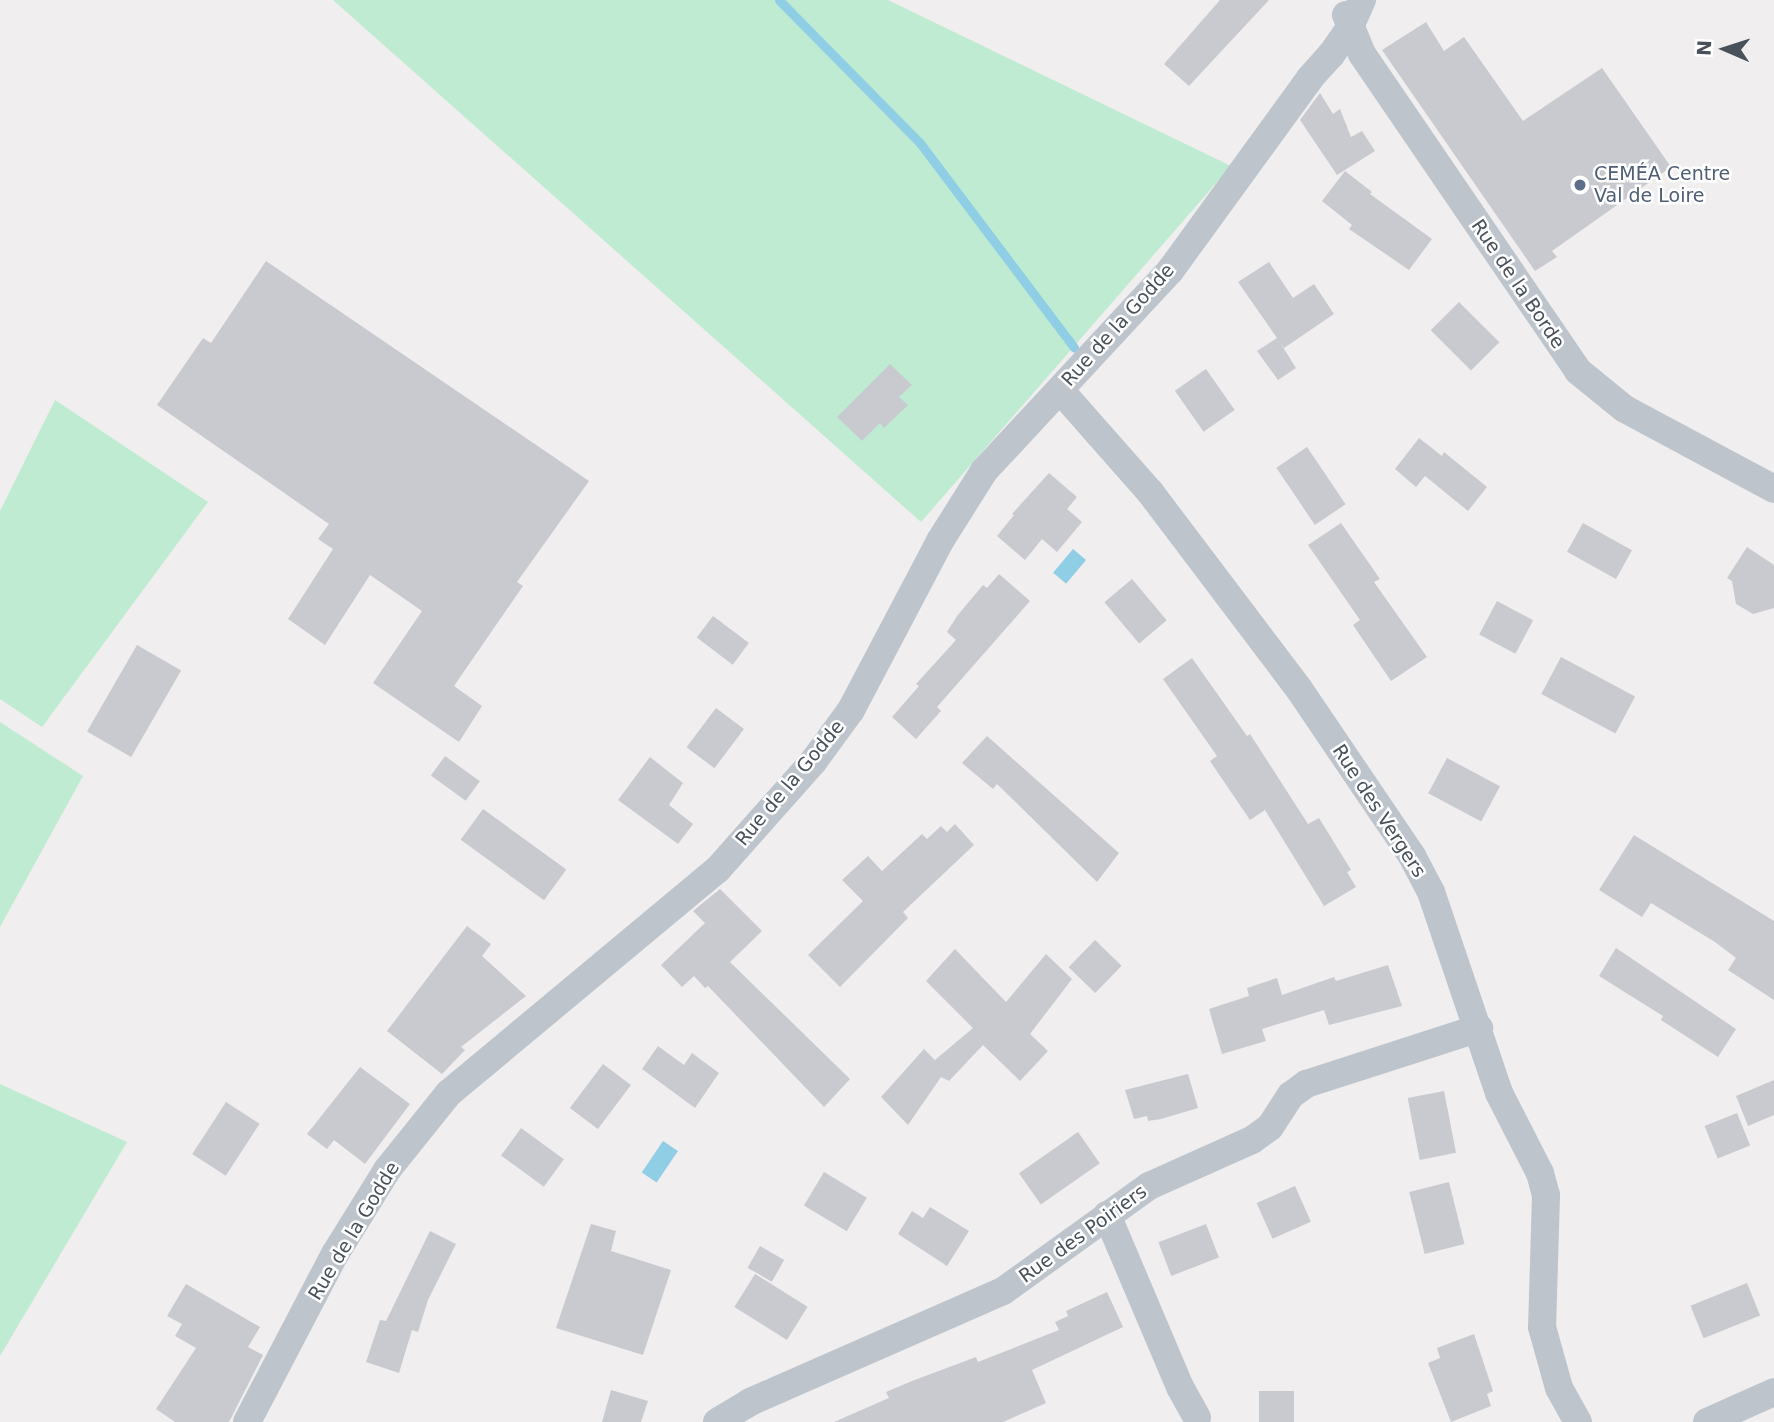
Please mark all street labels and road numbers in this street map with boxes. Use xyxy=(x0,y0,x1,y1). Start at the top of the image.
street label: Rue de la Borde xyxy=(1466,215,1570,353)
street label: Rue de la Godde xyxy=(1057,259,1179,391)
street label: Rue de la Godde xyxy=(731,716,849,850)
street label: Rue des Vergers xyxy=(1328,740,1430,882)
street label: Rue de la Godde xyxy=(304,1158,404,1304)
street label: Rue des Poiriers xyxy=(1015,1180,1151,1288)

